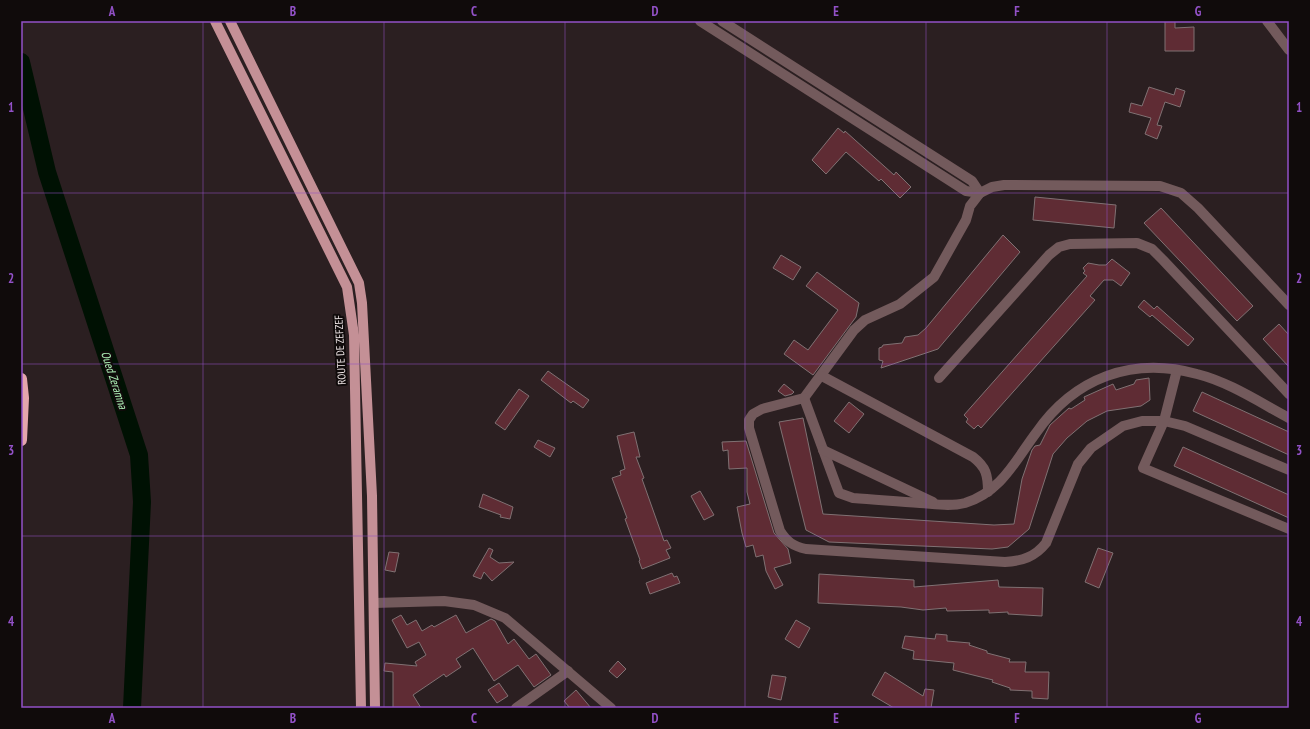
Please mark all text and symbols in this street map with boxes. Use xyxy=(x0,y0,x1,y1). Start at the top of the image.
text: A xyxy=(108,3,116,20)
text: B xyxy=(290,3,296,20)
text: C xyxy=(471,3,477,20)
text: D xyxy=(652,3,659,20)
text: E xyxy=(833,3,839,20)
text: F xyxy=(1014,3,1020,20)
text: G xyxy=(1195,3,1202,20)
text: 1 xyxy=(8,99,14,116)
text: 1 xyxy=(1296,99,1302,116)
text: 2 xyxy=(8,270,14,287)
text: 2 xyxy=(1296,270,1302,287)
street label: ROUTE DE ZEFZEF xyxy=(331,314,349,385)
water label: Oued Zeramna xyxy=(98,349,131,412)
text: 3 xyxy=(8,442,14,459)
text: 3 xyxy=(1296,442,1302,459)
text: 4 xyxy=(8,613,15,630)
text: 4 xyxy=(1296,613,1303,630)
text: A xyxy=(108,710,116,727)
text: B xyxy=(290,710,296,727)
text: C xyxy=(471,710,477,727)
text: D xyxy=(652,710,659,727)
text: E xyxy=(833,710,839,727)
text: F xyxy=(1014,710,1020,727)
text: G xyxy=(1195,710,1202,727)

